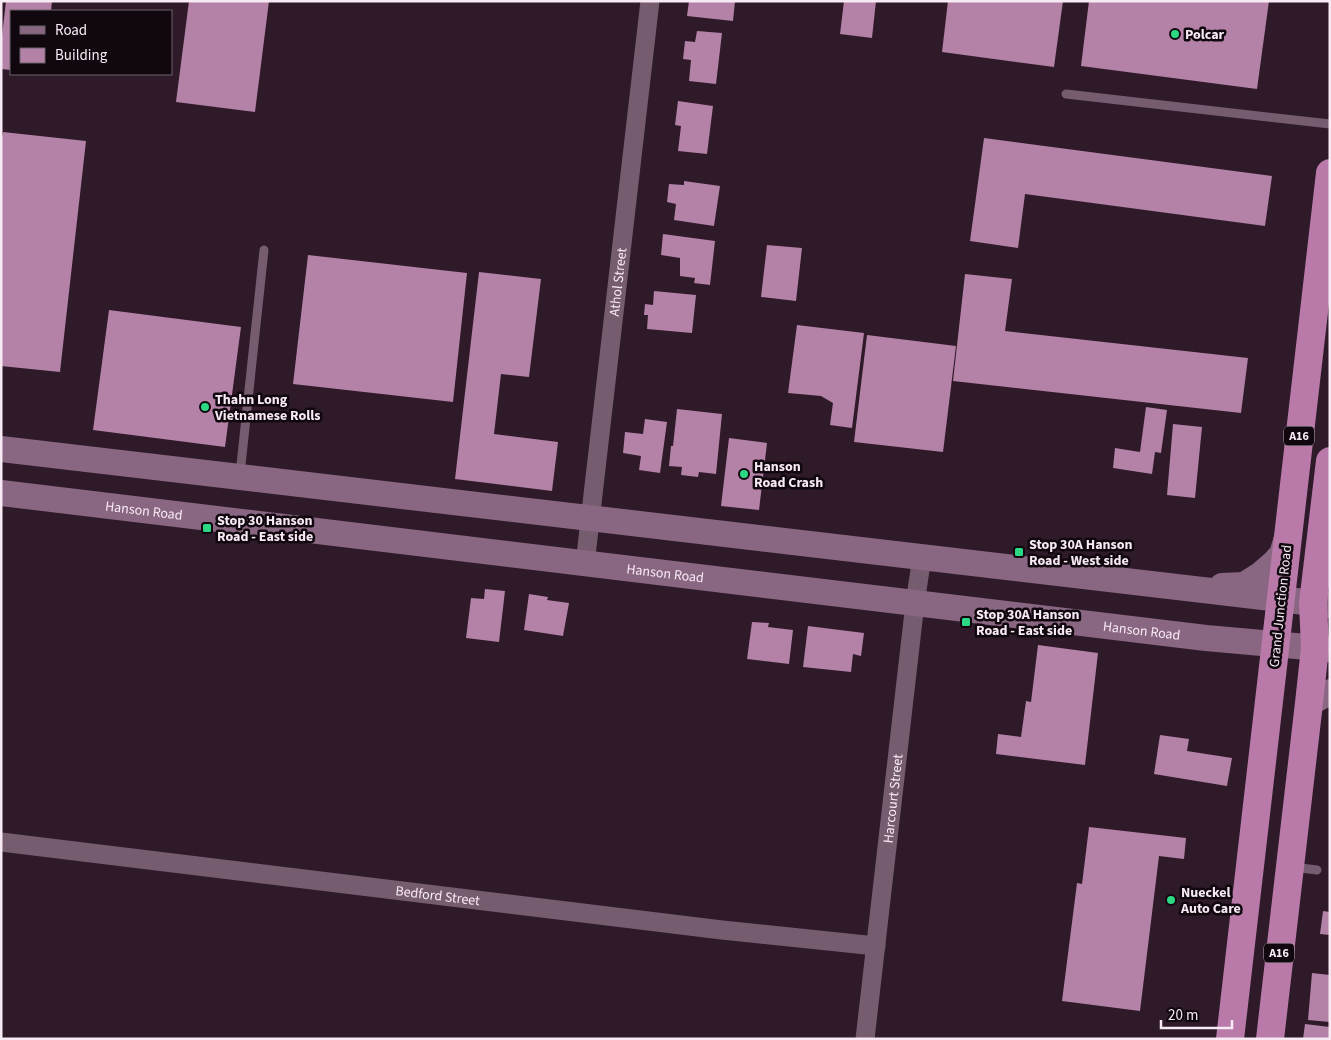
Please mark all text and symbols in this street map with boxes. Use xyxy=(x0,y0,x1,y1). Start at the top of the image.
legend xyxy=(10,10,172,75)
text: Road xyxy=(55,20,87,41)
place label: Polcar xyxy=(1185,25,1225,45)
marker: Polcar xyxy=(1169,28,1181,40)
text: Building xyxy=(55,45,108,66)
street label: Athol Street xyxy=(605,246,632,317)
place label: Thahn Long Vietnamese Rolls xyxy=(214,390,320,426)
marker: Thahn Long Vietnamese Rolls xyxy=(199,401,211,413)
road number: A16 xyxy=(1284,426,1314,446)
place label: Hanson Road Crash xyxy=(754,457,823,493)
marker: Hanson Road Crash xyxy=(738,468,750,480)
street label: Hanson Road xyxy=(104,497,184,526)
place label: Stop 30 Hanson Road - East side xyxy=(217,511,313,547)
marker: Stop 30 Hanson Road - East side xyxy=(201,522,213,534)
place label: Stop 30A Hanson Road - West side xyxy=(1029,535,1133,571)
street label: Grand Junction Road xyxy=(1265,544,1297,668)
marker: Stop 30A Hanson Road - West side xyxy=(1013,546,1025,558)
street label: Hanson Road xyxy=(625,559,705,589)
place label: Stop 30A Hanson Road - East side xyxy=(976,605,1080,641)
marker: Stop 30A Hanson Road - East side xyxy=(960,616,972,628)
street label: Hanson Road xyxy=(1102,617,1182,646)
street label: Harcourt Street xyxy=(879,753,909,844)
street label: Bedford Street xyxy=(394,881,481,911)
place label: Nueckel Auto Care xyxy=(1180,883,1241,919)
marker: Nueckel Auto Care xyxy=(1165,894,1177,906)
road number: A16 xyxy=(1264,944,1294,962)
scale bar xyxy=(1161,998,1232,1030)
text: 20 m xyxy=(1168,1005,1198,1026)

